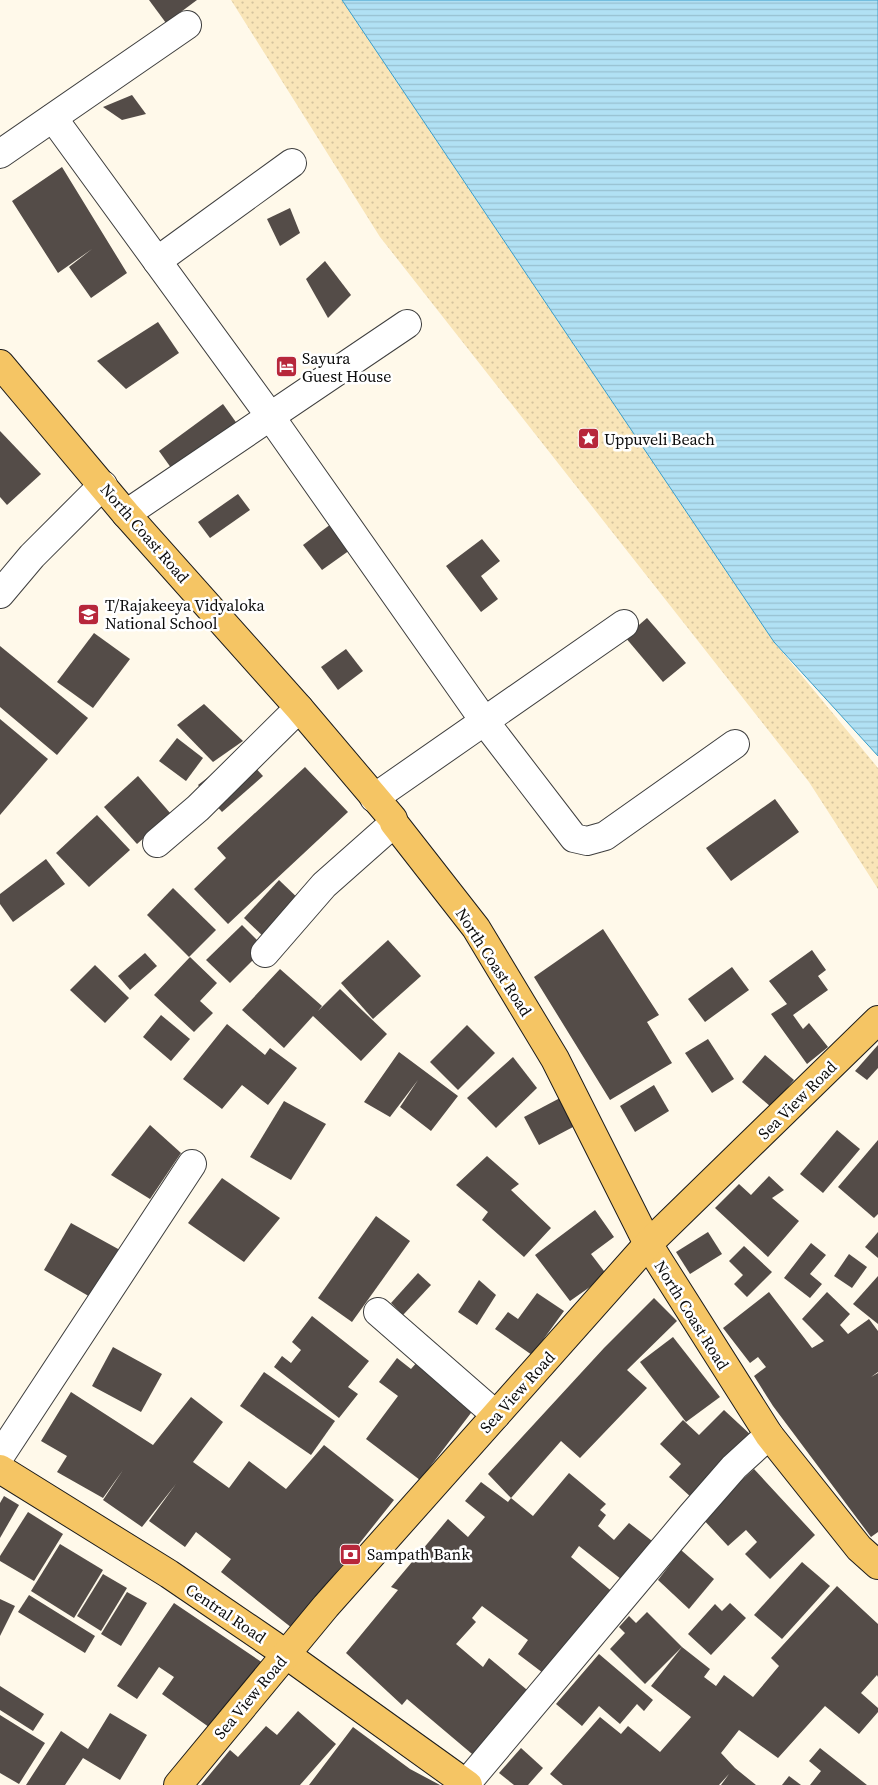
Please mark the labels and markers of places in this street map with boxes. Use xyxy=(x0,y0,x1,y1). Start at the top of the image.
place label: Sayura Guest House xyxy=(302,347,391,387)
hotel icon: Sayura Guest House xyxy=(274,355,298,379)
place icon: Uppuveli Beach xyxy=(576,427,600,451)
place label: Uppuveli Beach xyxy=(604,428,715,450)
place label: T/Rajakeeya Vidyaloka National School xyxy=(105,594,266,634)
school or university icon: T/Rajakeeya Vidyaloka National School xyxy=(77,602,101,626)
bank icon: Sampath Bank xyxy=(339,1542,363,1566)
place label: Sampath Bank xyxy=(367,1543,470,1565)

